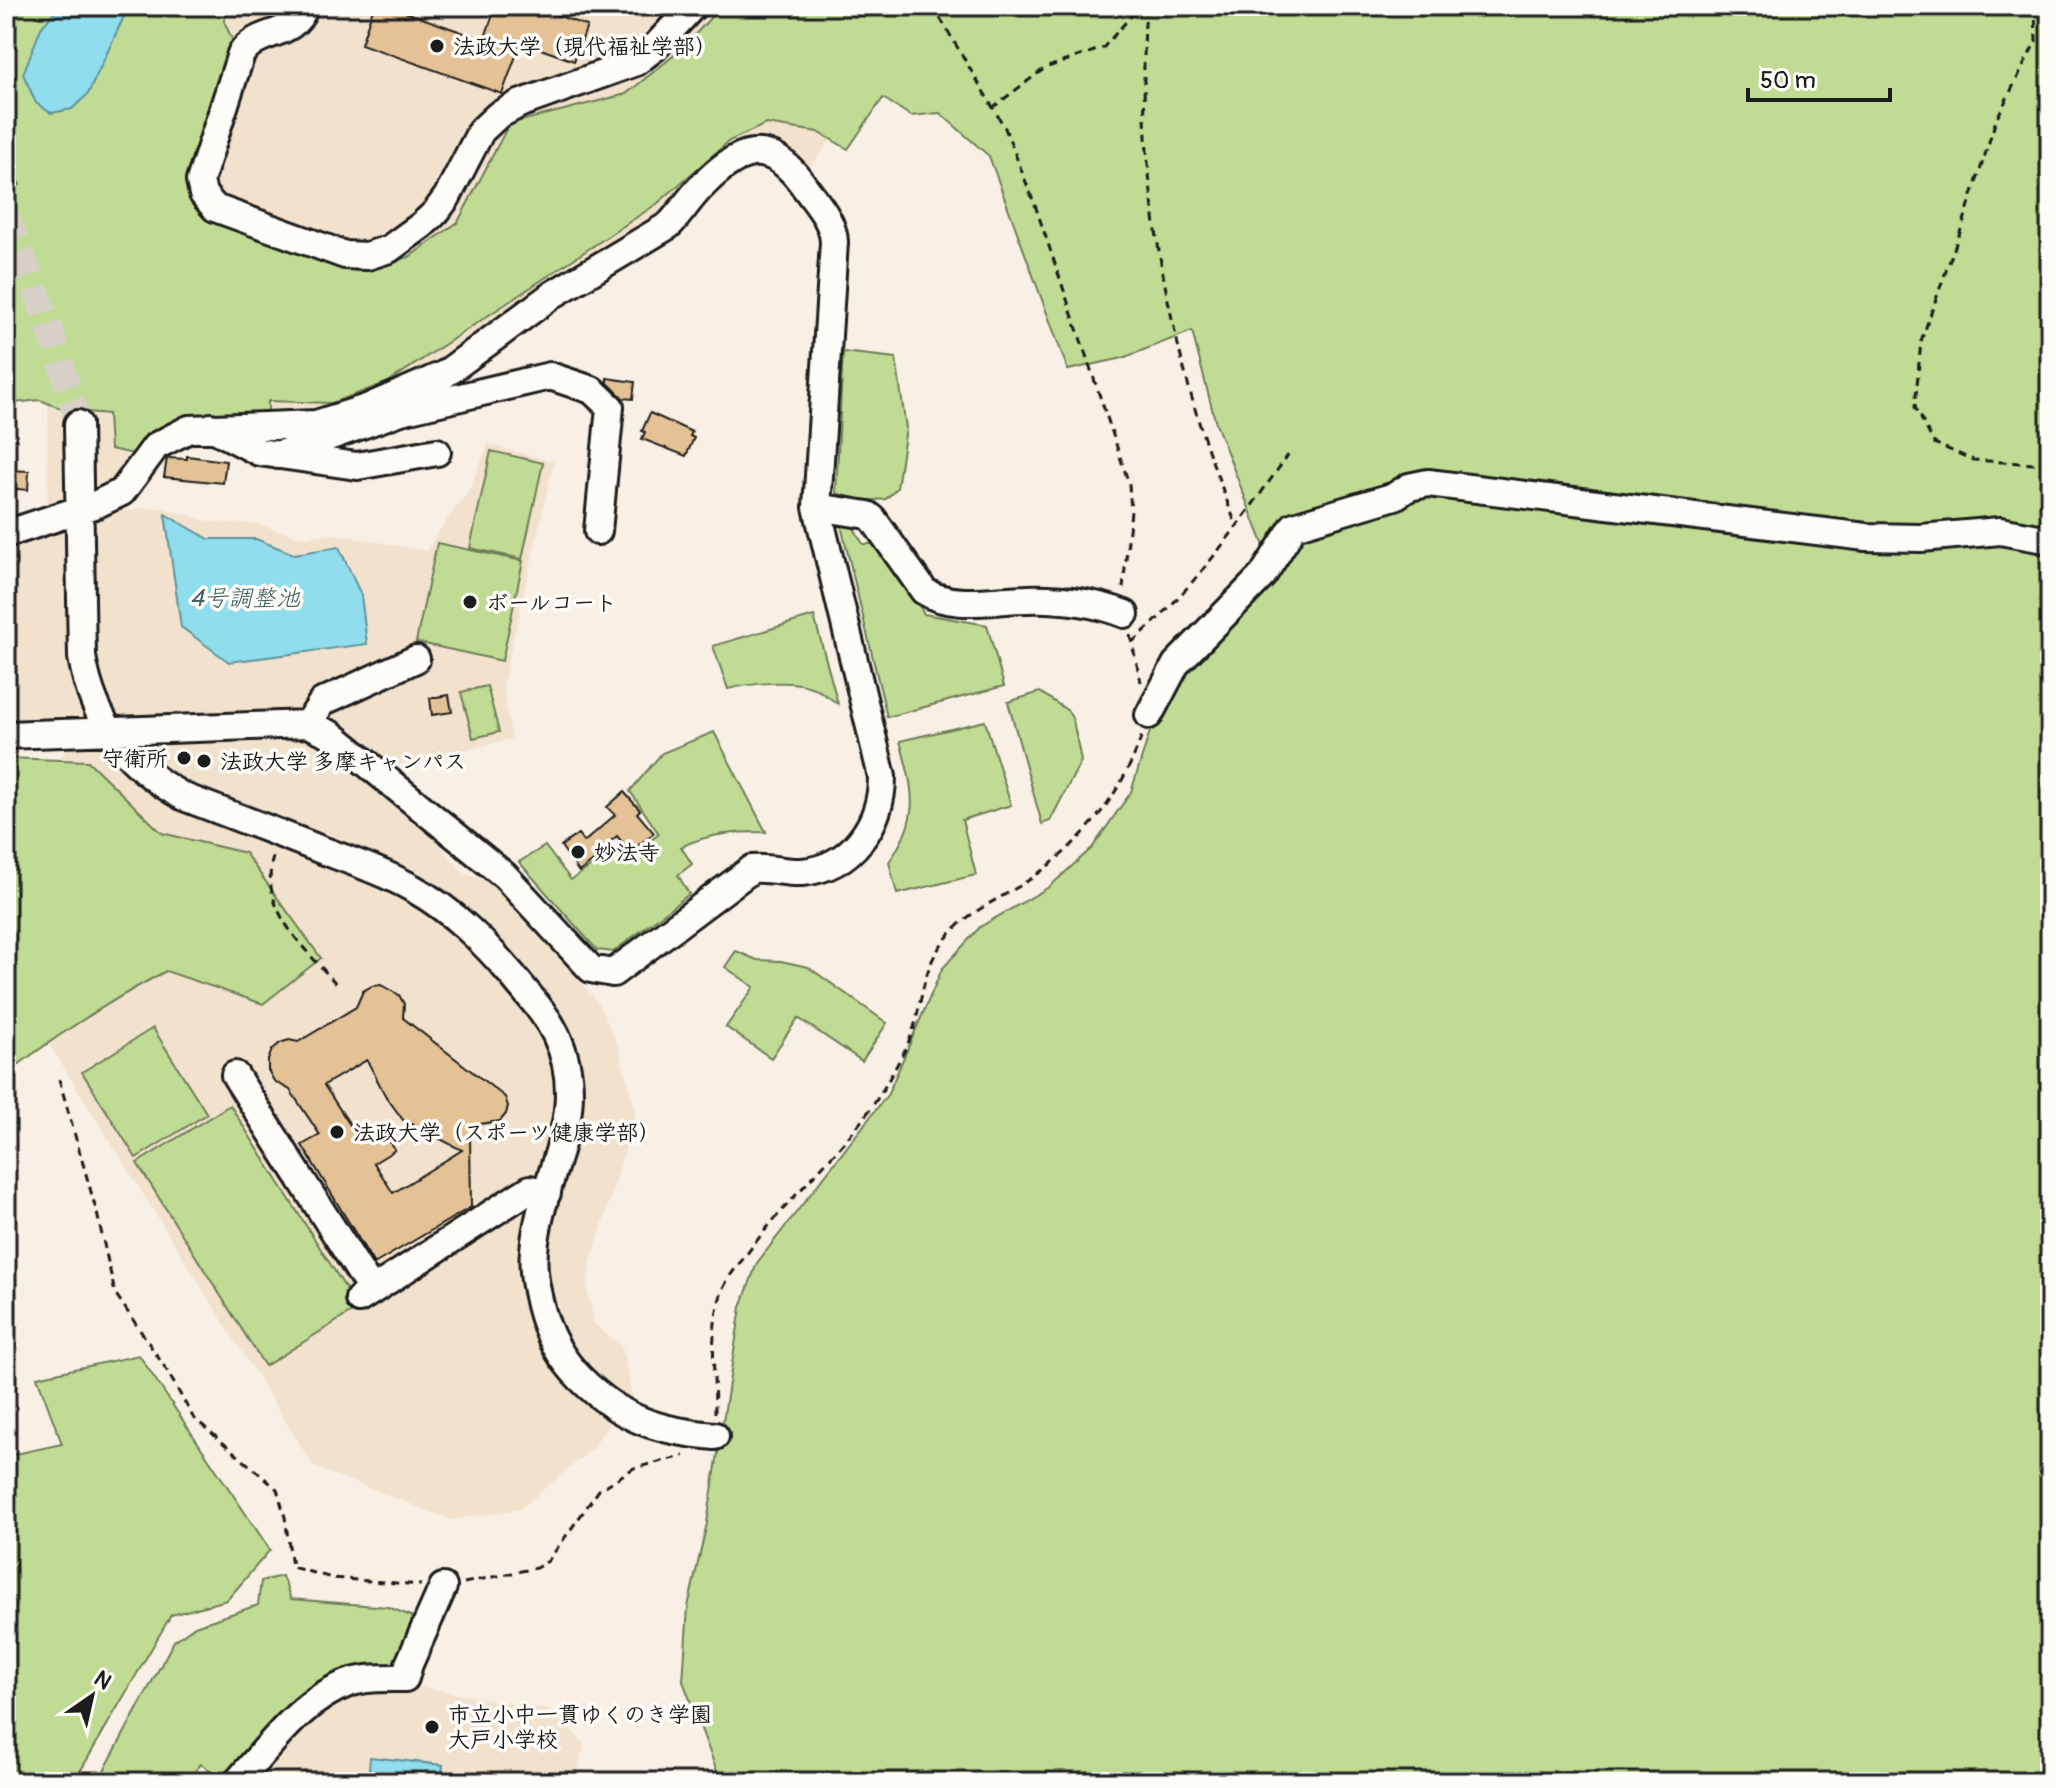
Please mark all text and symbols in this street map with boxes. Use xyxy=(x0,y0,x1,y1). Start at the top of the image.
place label: 法政大学（現代福祉学部） xyxy=(453,33,717,61)
marker: 法政大学（現代福祉学部） xyxy=(428,37,446,55)
scale bar xyxy=(1748,52,1890,102)
text: 50 m xyxy=(1760,66,1816,95)
water label: 4号調整池 xyxy=(190,584,301,613)
place label: ボールコート xyxy=(486,589,617,617)
marker: ボールコート xyxy=(461,593,479,611)
place label: 守衛所 xyxy=(102,745,168,773)
place label: 法政大学 多摩キャンパス xyxy=(220,748,466,776)
marker: 守衛所 xyxy=(175,749,193,767)
marker: 法政大学 多摩キャンパス xyxy=(195,752,213,770)
place label: 妙法寺 xyxy=(594,839,660,867)
marker: 妙法寺 xyxy=(569,843,587,861)
place label: 法政大学（スポーツ健康学部） xyxy=(353,1119,661,1147)
marker: 法政大学（スポーツ健康学部） xyxy=(328,1123,346,1141)
north arrow xyxy=(52,1656,132,1736)
text: N xyxy=(89,1664,117,1696)
place label: 市立小中一貫ゆくのき学園 大戸小学校 xyxy=(448,1701,712,1754)
marker: 市立小中一貫ゆくのき学園 大戸小学校 xyxy=(423,1718,441,1736)

